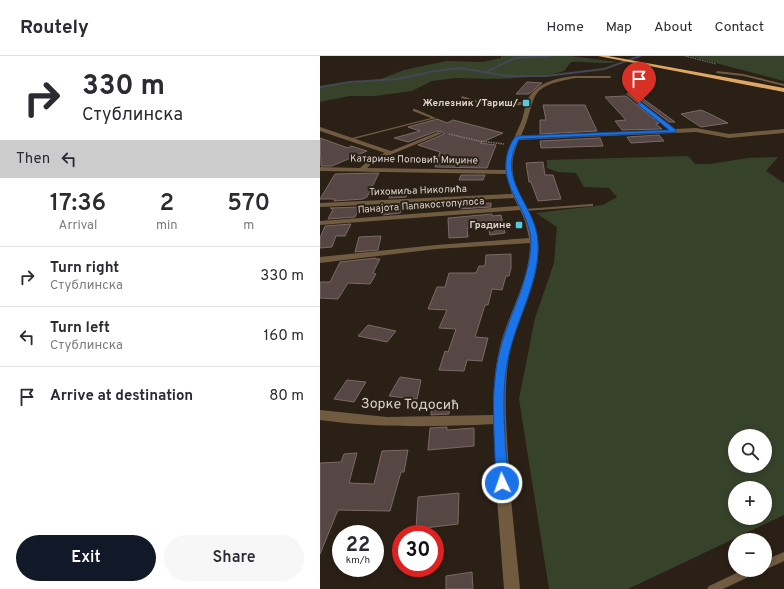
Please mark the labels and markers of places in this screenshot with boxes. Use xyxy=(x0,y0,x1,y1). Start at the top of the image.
pin xyxy=(622,62,656,103)
place label: Железник /Тариш/ xyxy=(422,97,519,110)
marker: Железник /Тариш/ xyxy=(521,98,531,108)
place label: Градине xyxy=(469,219,511,232)
marker: Градине xyxy=(514,220,524,230)

